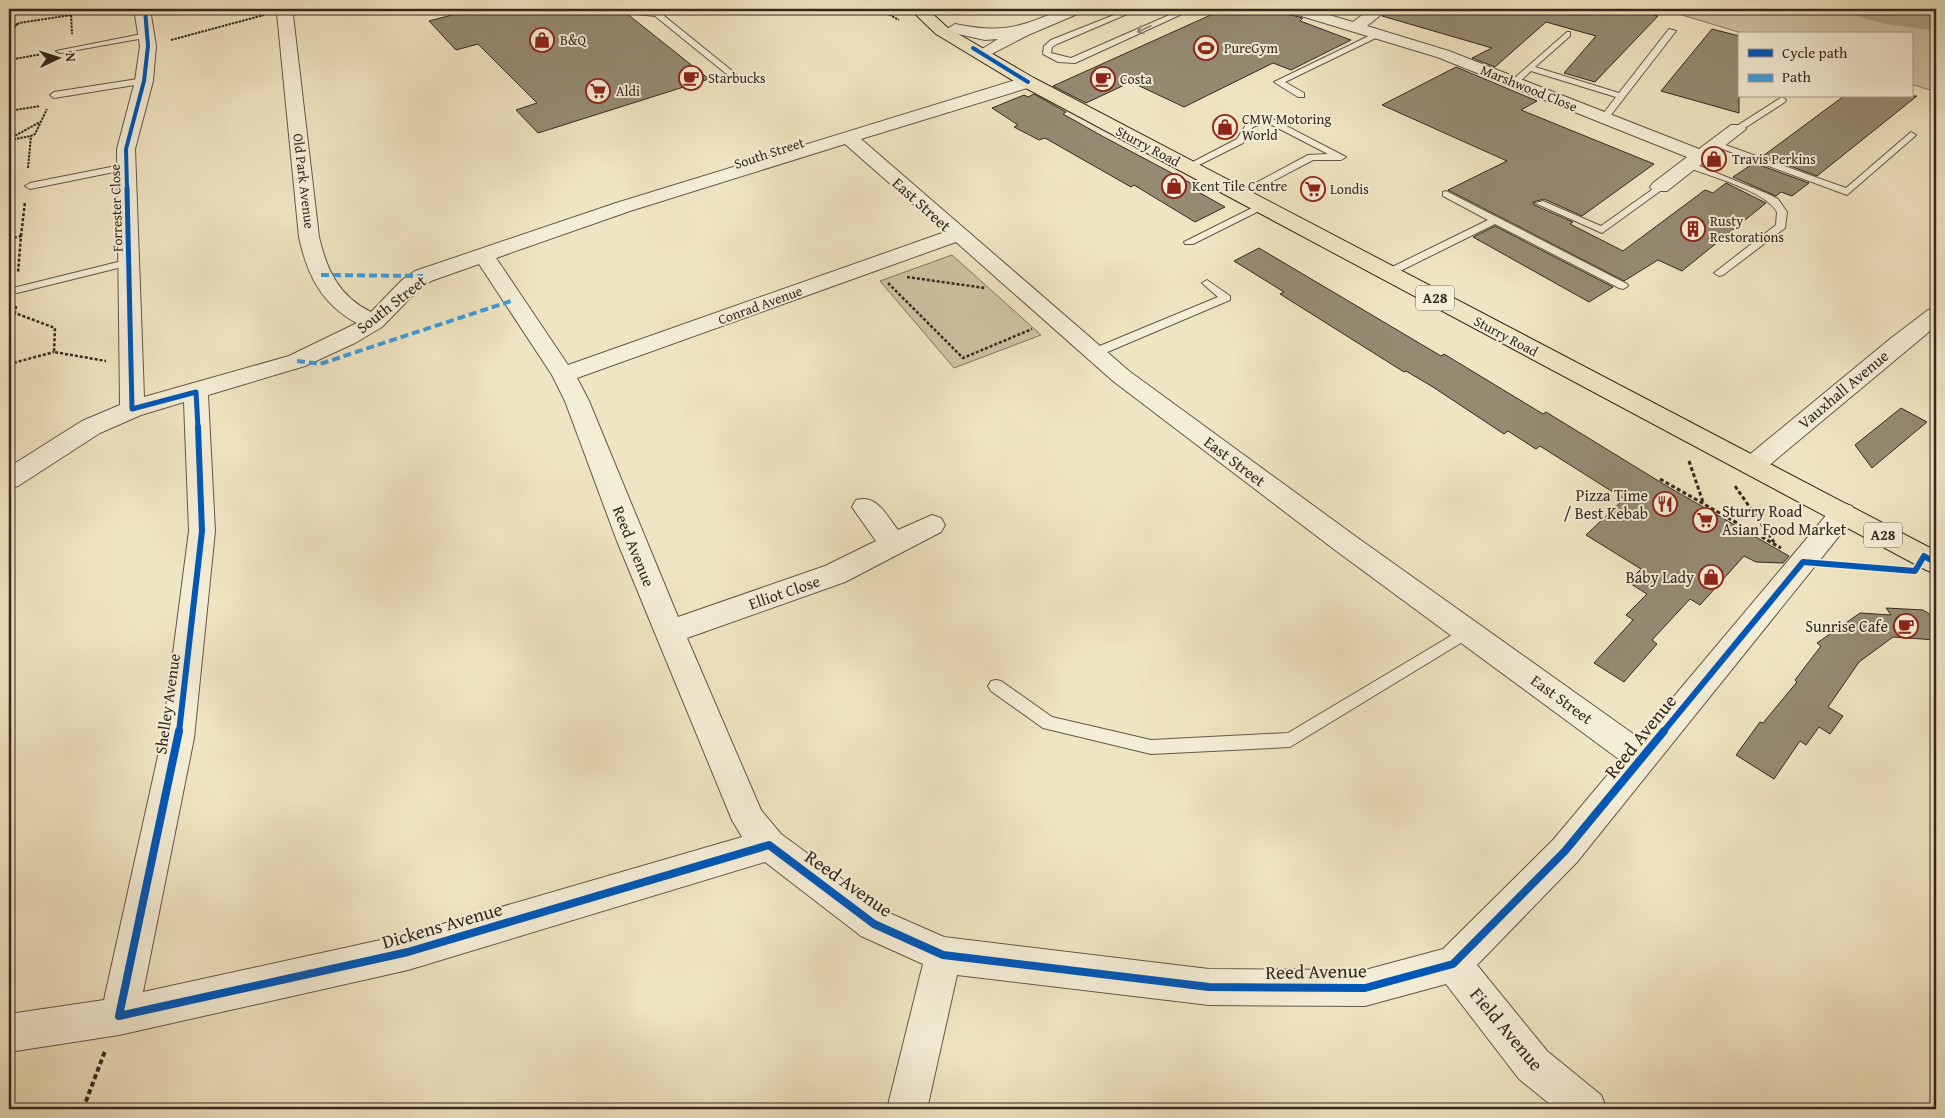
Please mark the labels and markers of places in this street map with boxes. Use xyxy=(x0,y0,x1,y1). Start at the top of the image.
shop icon: B&Q xyxy=(529,27,555,53)
place label: B&Q xyxy=(560,30,587,50)
sports icon: PureGym xyxy=(1193,35,1219,61)
place label: PureGym xyxy=(1224,38,1278,58)
cafe icon: Starbucks xyxy=(678,65,704,91)
cafe icon: Costa xyxy=(1090,66,1116,92)
place label: Starbucks xyxy=(708,68,766,88)
place label: Costa xyxy=(1120,69,1152,89)
supermarket icon: Aldi xyxy=(585,78,611,104)
place label: Aldi xyxy=(616,81,640,101)
place label: CMW Motoring World xyxy=(1242,109,1331,145)
shop icon: CMW Motoring World xyxy=(1212,114,1238,140)
shop icon: Travis Perkins xyxy=(1701,146,1727,172)
place label: Travis Perkins xyxy=(1732,149,1816,169)
shop icon: Kent Tile Centre xyxy=(1161,173,1187,199)
place label: Kent Tile Centre xyxy=(1192,176,1288,196)
supermarket icon: Londis xyxy=(1300,176,1326,202)
place label: Londis xyxy=(1330,179,1369,199)
place label: Rusty Restorations xyxy=(1710,211,1784,247)
building icon: Rusty Restorations xyxy=(1680,216,1706,242)
place label: Pizza Time / Best Kebab xyxy=(1564,483,1648,525)
restaurant icon: Pizza Time / Best Kebab xyxy=(1652,491,1678,517)
place label: Sturry Road Asian Food Market xyxy=(1722,499,1847,541)
supermarket icon: Sturry Road Asian Food Market xyxy=(1692,507,1718,533)
shop icon: Baby Lady xyxy=(1698,564,1724,590)
place label: Baby Lady xyxy=(1626,565,1694,589)
cafe icon: Sunrise Cafe xyxy=(1893,613,1919,639)
place label: Sunrise Cafe xyxy=(1805,614,1888,638)

